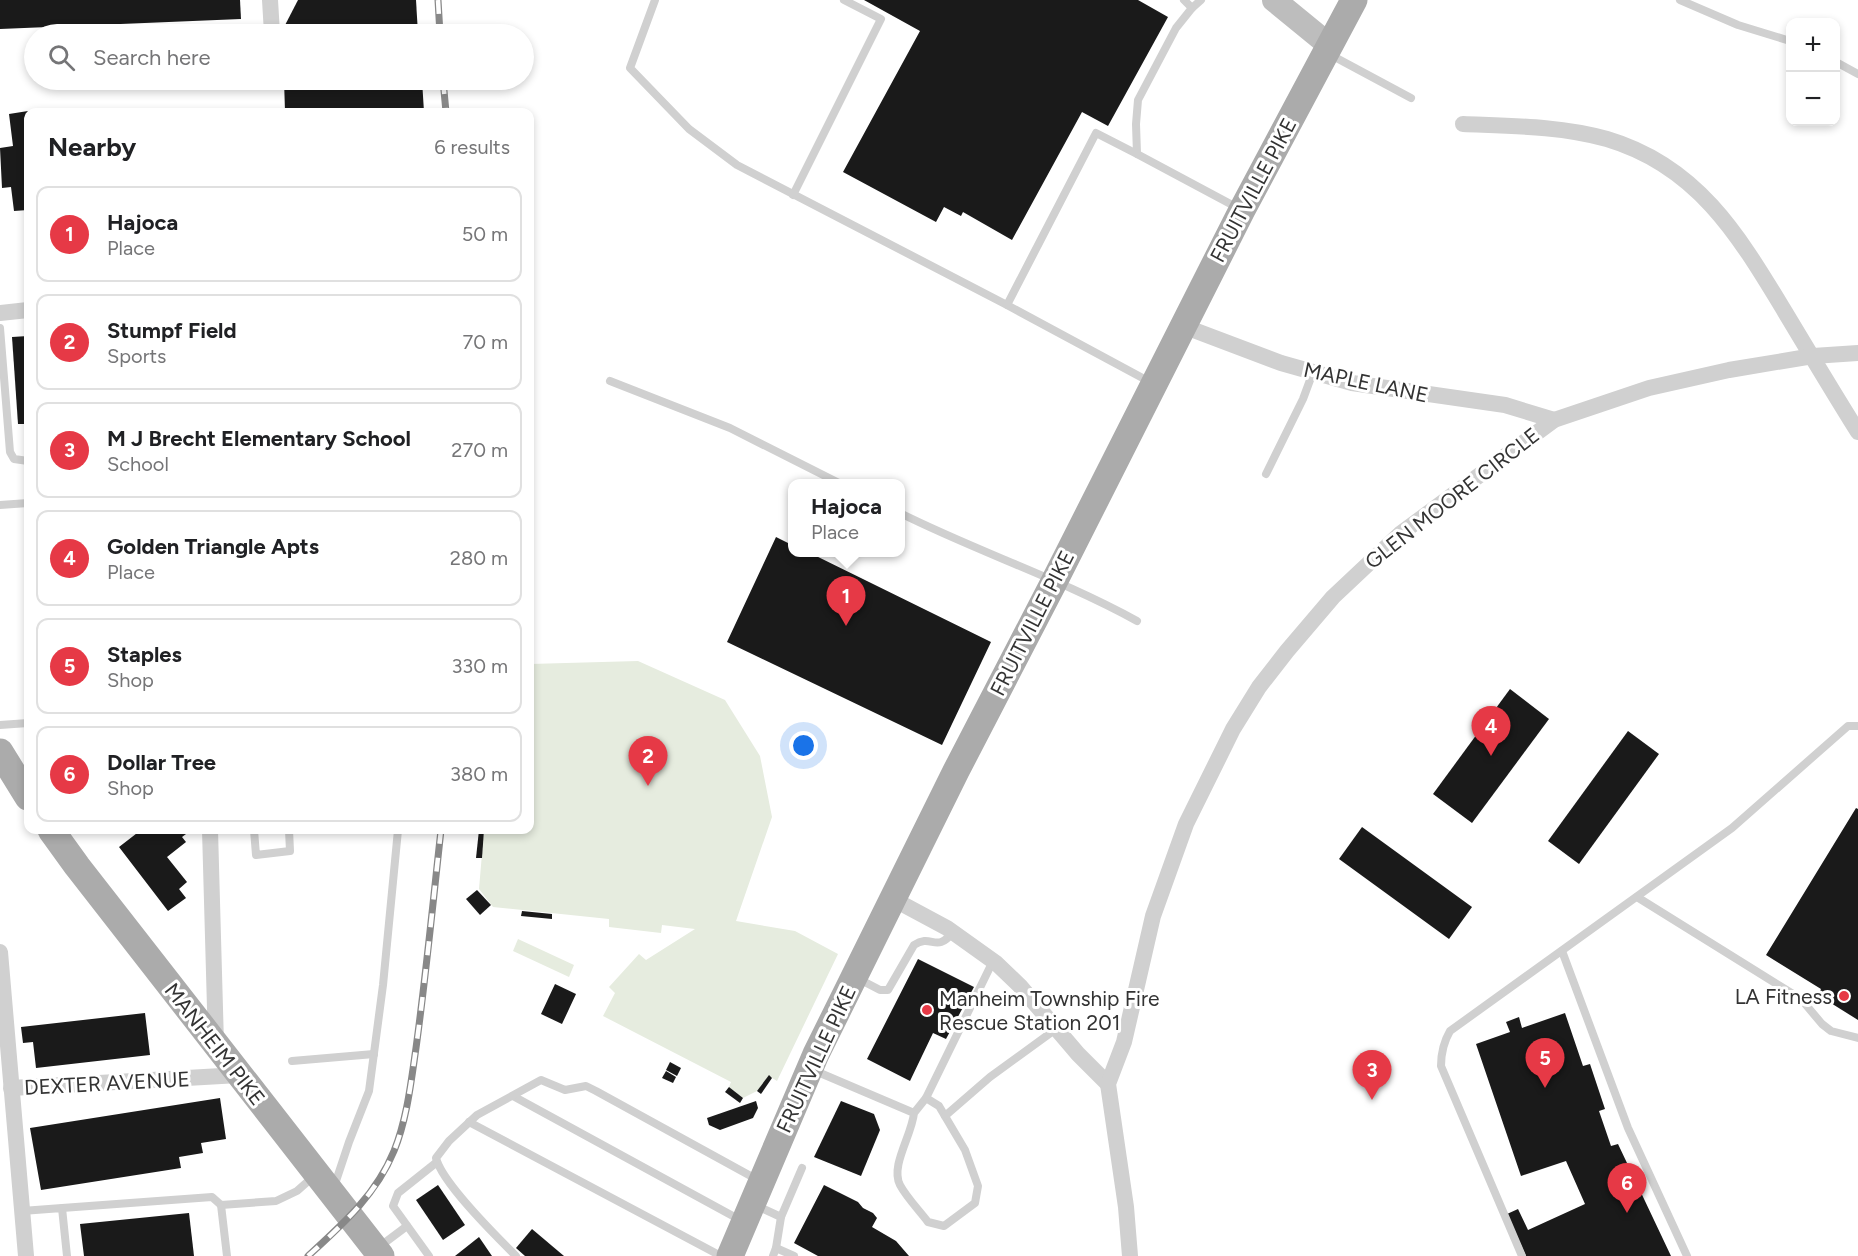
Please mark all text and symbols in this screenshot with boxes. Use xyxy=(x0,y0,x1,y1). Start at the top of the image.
map controls xyxy=(1786,18,1840,126)
button: + xyxy=(1786,18,1840,72)
search box xyxy=(24,24,534,90)
icon: search xyxy=(45,41,78,74)
text: Search here xyxy=(93,44,211,71)
button: − xyxy=(1786,72,1840,126)
street label: FRUITVILLE PIKE xyxy=(1205,114,1301,266)
text: Nearby xyxy=(48,131,136,163)
text: 6 results xyxy=(434,135,510,159)
text: Hajoca xyxy=(107,209,178,236)
text: 1 xyxy=(65,222,74,246)
text: 50 m xyxy=(462,222,508,246)
text: Place xyxy=(107,236,155,260)
text: Stumpf Field xyxy=(107,317,237,344)
text: 2 xyxy=(64,330,75,354)
text: 70 m xyxy=(462,330,508,354)
text: Sports xyxy=(107,344,166,368)
street label: MAPLE LANE xyxy=(1302,357,1430,407)
street label: GLEN MOORE CIRCLE xyxy=(1360,422,1544,574)
text: M J Brecht Elementary School xyxy=(107,425,411,452)
text: 3 xyxy=(64,438,75,462)
text: 270 m xyxy=(451,438,508,462)
text: School xyxy=(107,452,169,476)
popup xyxy=(788,479,905,557)
text: Hajoca xyxy=(811,493,882,520)
text: Place xyxy=(811,520,859,544)
text: Golden Triangle Apts xyxy=(107,533,319,560)
text: 4 xyxy=(63,546,76,570)
text: 280 m xyxy=(450,546,508,570)
street label: FRUITVILLE PIKE xyxy=(985,546,1079,700)
text: Place xyxy=(107,560,155,584)
pin: 1 xyxy=(826,576,866,626)
text: Staples xyxy=(107,641,182,668)
text: 5 xyxy=(64,654,75,678)
text: 330 m xyxy=(451,654,508,678)
text: Shop xyxy=(107,668,154,692)
pin: 4 xyxy=(1472,706,1510,756)
your location xyxy=(789,731,818,760)
pin: 2 xyxy=(628,736,668,786)
text: Dollar Tree xyxy=(107,749,216,776)
text: 6 xyxy=(64,762,75,786)
text: 380 m xyxy=(450,762,508,786)
text: Shop xyxy=(107,776,154,800)
street label: MANHEIM PIKE xyxy=(160,978,270,1110)
street label: FRUITVILLE PIKE xyxy=(771,981,861,1137)
place label: LA Fitness xyxy=(1735,984,1832,1009)
place label: Manheim Township Fire Rescue Station 201 xyxy=(939,986,1160,1035)
marker: LA Fitness xyxy=(1837,989,1851,1003)
marker: Manheim Township Fire Rescue Station 201 xyxy=(920,1003,934,1017)
pin: 5 xyxy=(1526,1038,1564,1088)
pin: 3 xyxy=(1352,1050,1392,1100)
street label: DEXTER AVENUE xyxy=(23,1066,191,1100)
pin: 6 xyxy=(1608,1164,1646,1213)

